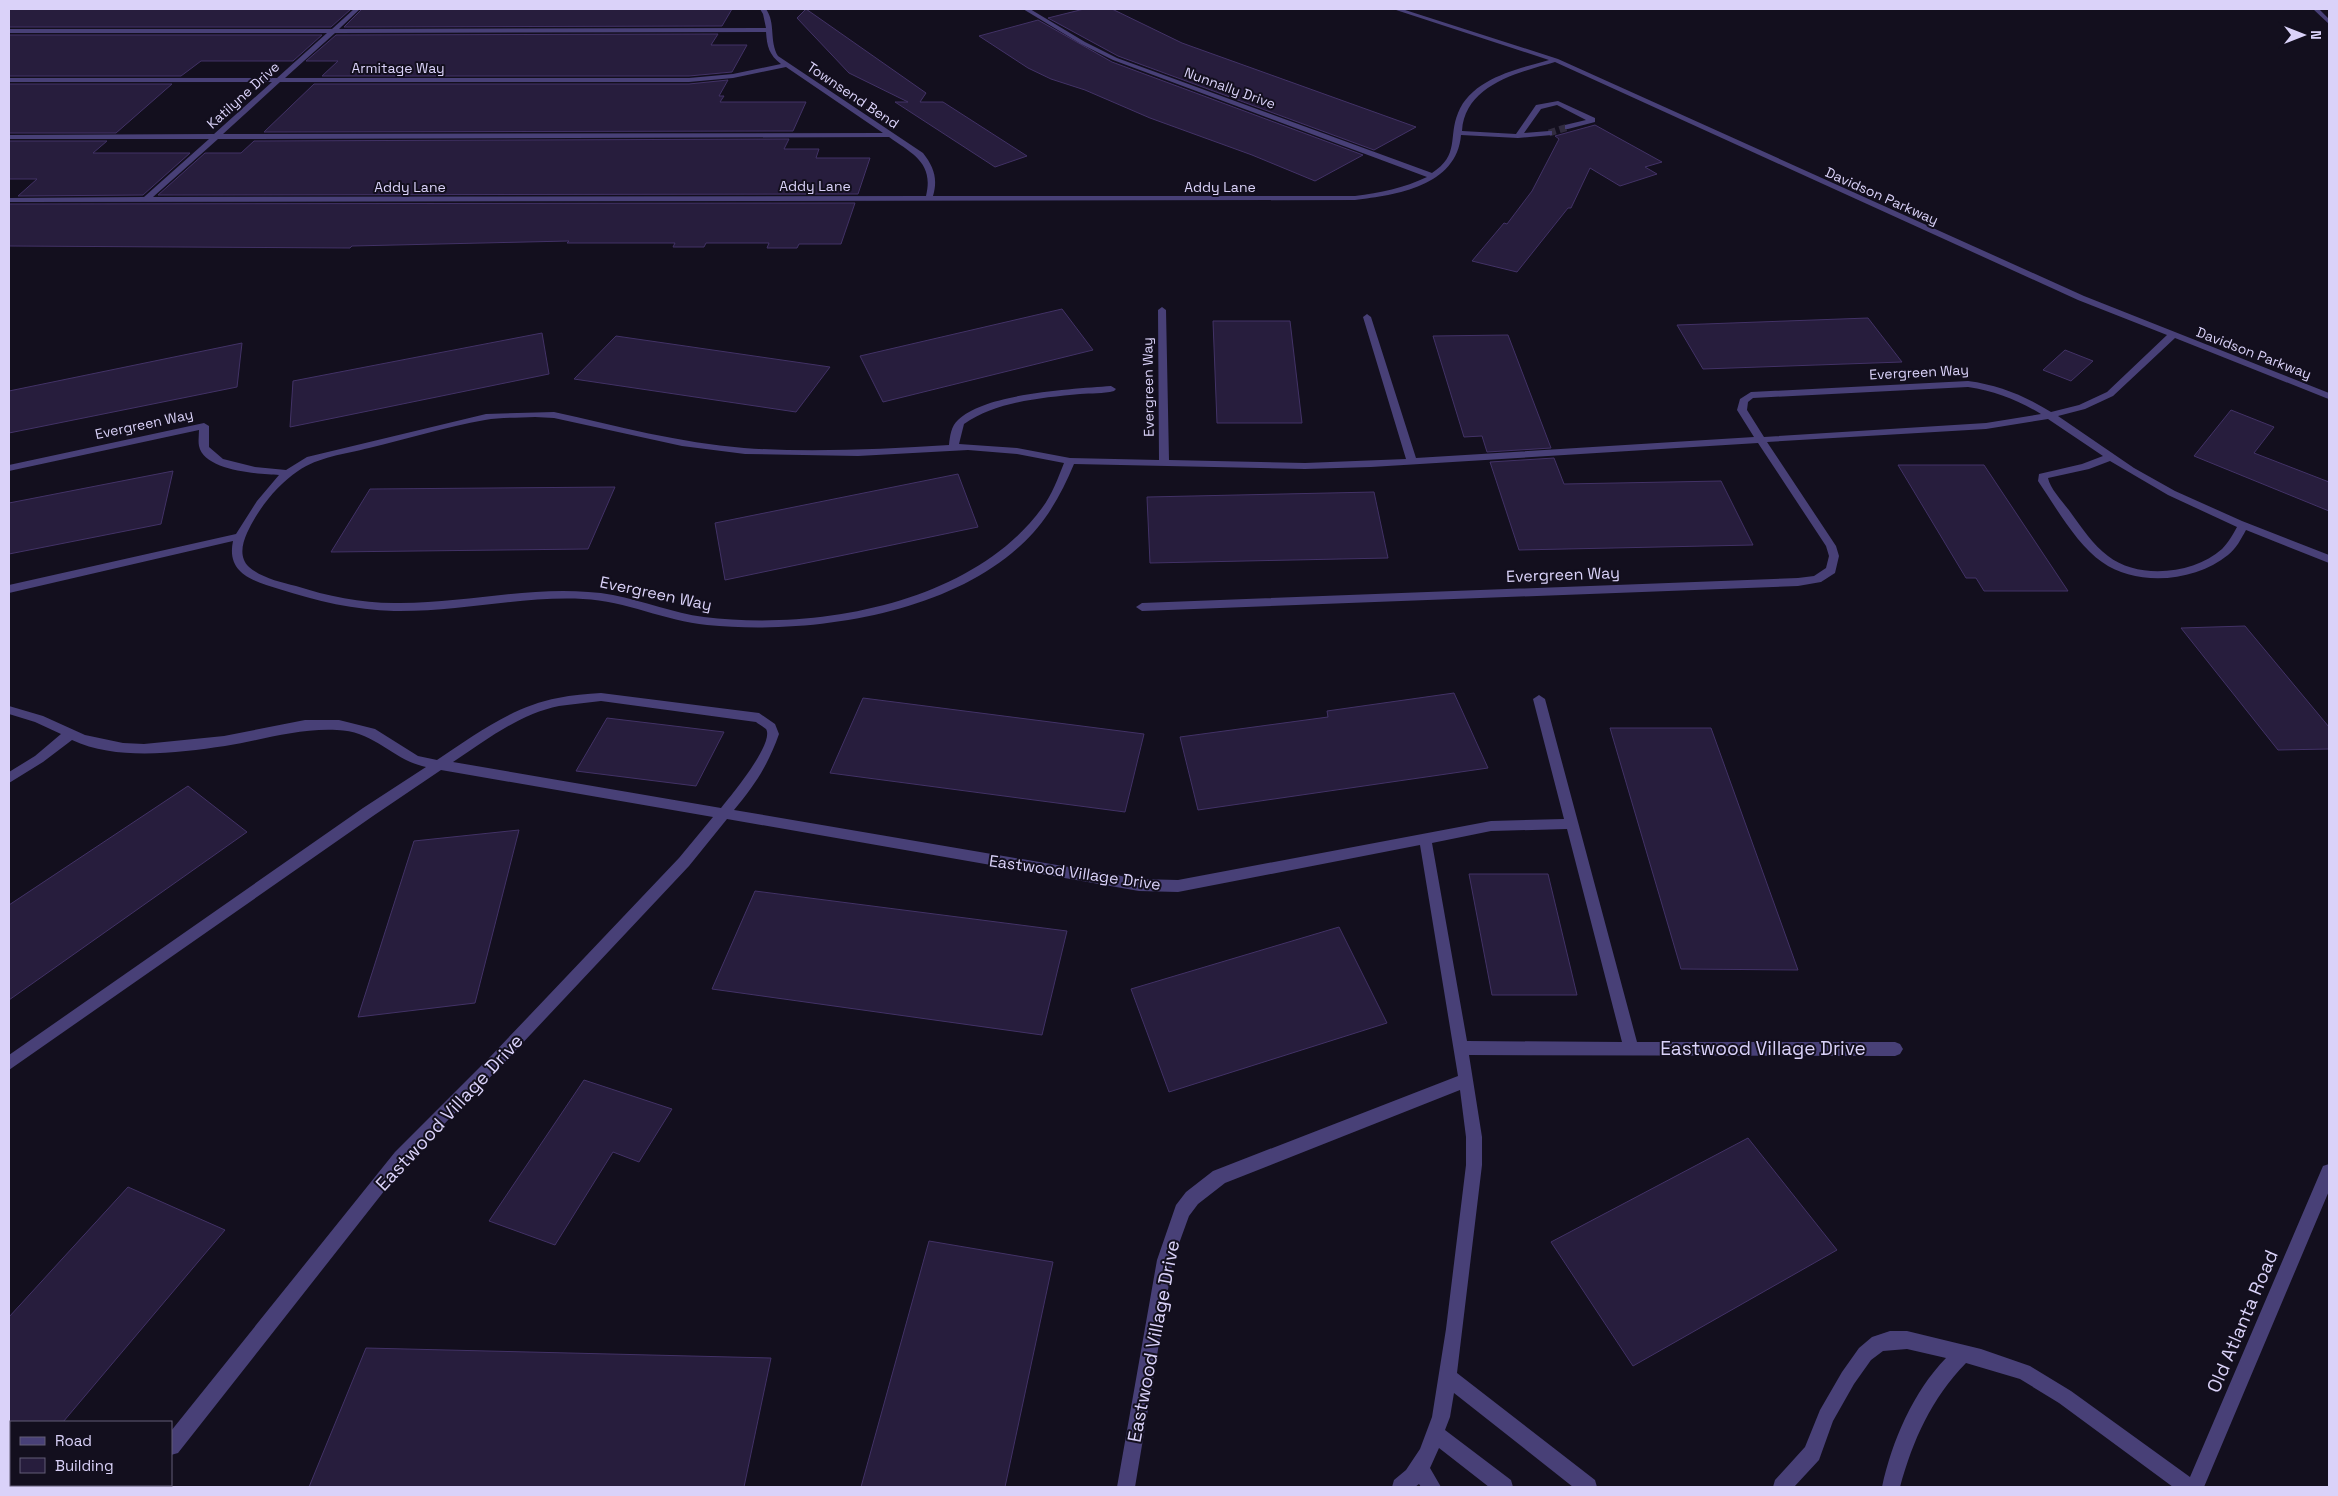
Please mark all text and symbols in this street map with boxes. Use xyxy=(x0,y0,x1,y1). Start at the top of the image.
north arrow xyxy=(2278,10,2328,60)
text: N xyxy=(2307,30,2325,40)
street label: Katilyne Drive xyxy=(203,58,283,132)
street label: Townsend Bend xyxy=(804,58,902,132)
street label: Armitage Way xyxy=(351,59,445,77)
street label: Nunnally Drive xyxy=(1182,63,1278,113)
street label: Davidson Parkway xyxy=(1823,163,1941,229)
street label: Addy Lane xyxy=(779,177,851,195)
street label: Addy Lane xyxy=(374,178,446,196)
street label: Addy Lane xyxy=(1184,178,1256,196)
street label: Davidson Parkway xyxy=(2194,323,2314,383)
street label: Evergreen Way xyxy=(1138,337,1158,437)
street label: Evergreen Way xyxy=(1869,360,1969,384)
street label: Evergreen Way xyxy=(93,405,195,443)
street label: Evergreen Way xyxy=(1506,562,1620,587)
street label: Evergreen Way xyxy=(598,571,714,616)
street label: Eastwood Village Drive xyxy=(988,850,1162,895)
street label: Eastwood Village Drive xyxy=(370,1029,529,1196)
street label: Eastwood Village Drive xyxy=(1660,1036,1866,1061)
street label: Eastwood Village Drive xyxy=(1122,1238,1185,1444)
street label: Old Atlanta Road xyxy=(2201,1246,2284,1396)
legend xyxy=(10,1421,172,1486)
text: Road xyxy=(55,1431,92,1450)
text: Building xyxy=(55,1456,114,1475)

